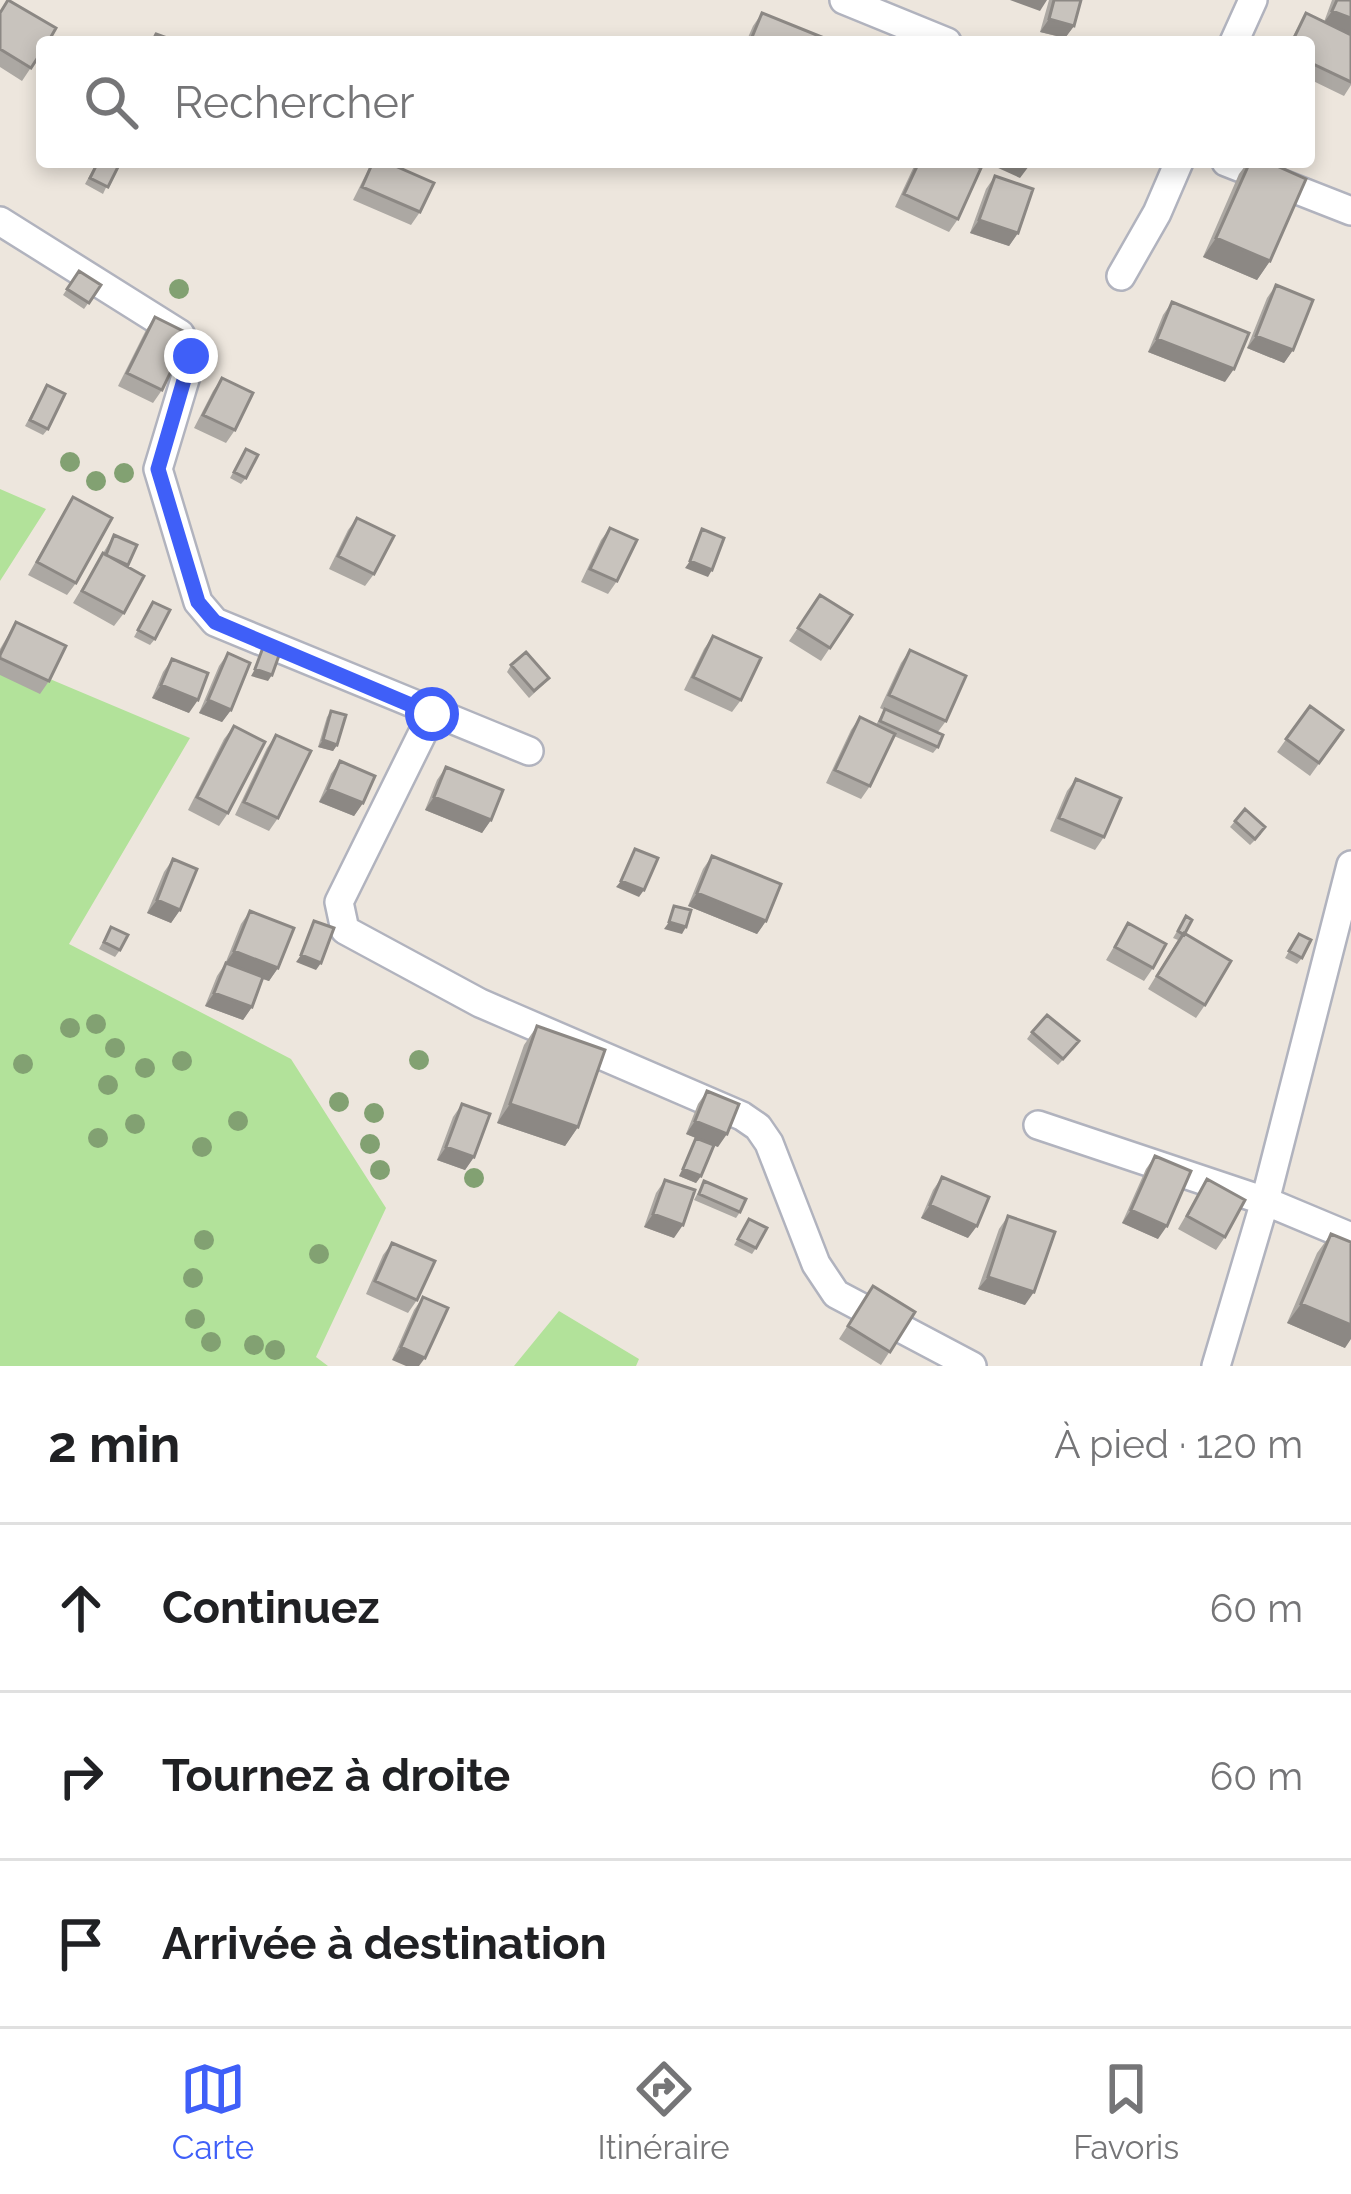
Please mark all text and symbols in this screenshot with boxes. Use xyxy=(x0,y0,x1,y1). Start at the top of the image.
search box xyxy=(36,36,1315,168)
icon: search xyxy=(78,69,144,135)
text: Rechercher xyxy=(174,76,415,129)
route end xyxy=(164,329,218,383)
route start xyxy=(405,687,459,741)
text: 2 min xyxy=(48,1414,180,1474)
text: À pied · 120 m xyxy=(1054,1421,1303,1467)
icon: ahead xyxy=(48,1575,114,1641)
text: Continuez xyxy=(162,1581,380,1634)
text: 60 m xyxy=(1210,1585,1303,1631)
icon: right xyxy=(48,1743,114,1809)
text: Tournez à droite xyxy=(162,1749,510,1802)
text: 60 m xyxy=(1210,1753,1303,1799)
icon: arrive xyxy=(48,1911,114,1977)
text: Arrivée à destination xyxy=(162,1917,607,1970)
tab: Carte xyxy=(172,2056,254,2167)
tab: Itinéraire xyxy=(598,2056,730,2167)
tab: Favoris xyxy=(1073,2056,1179,2167)

